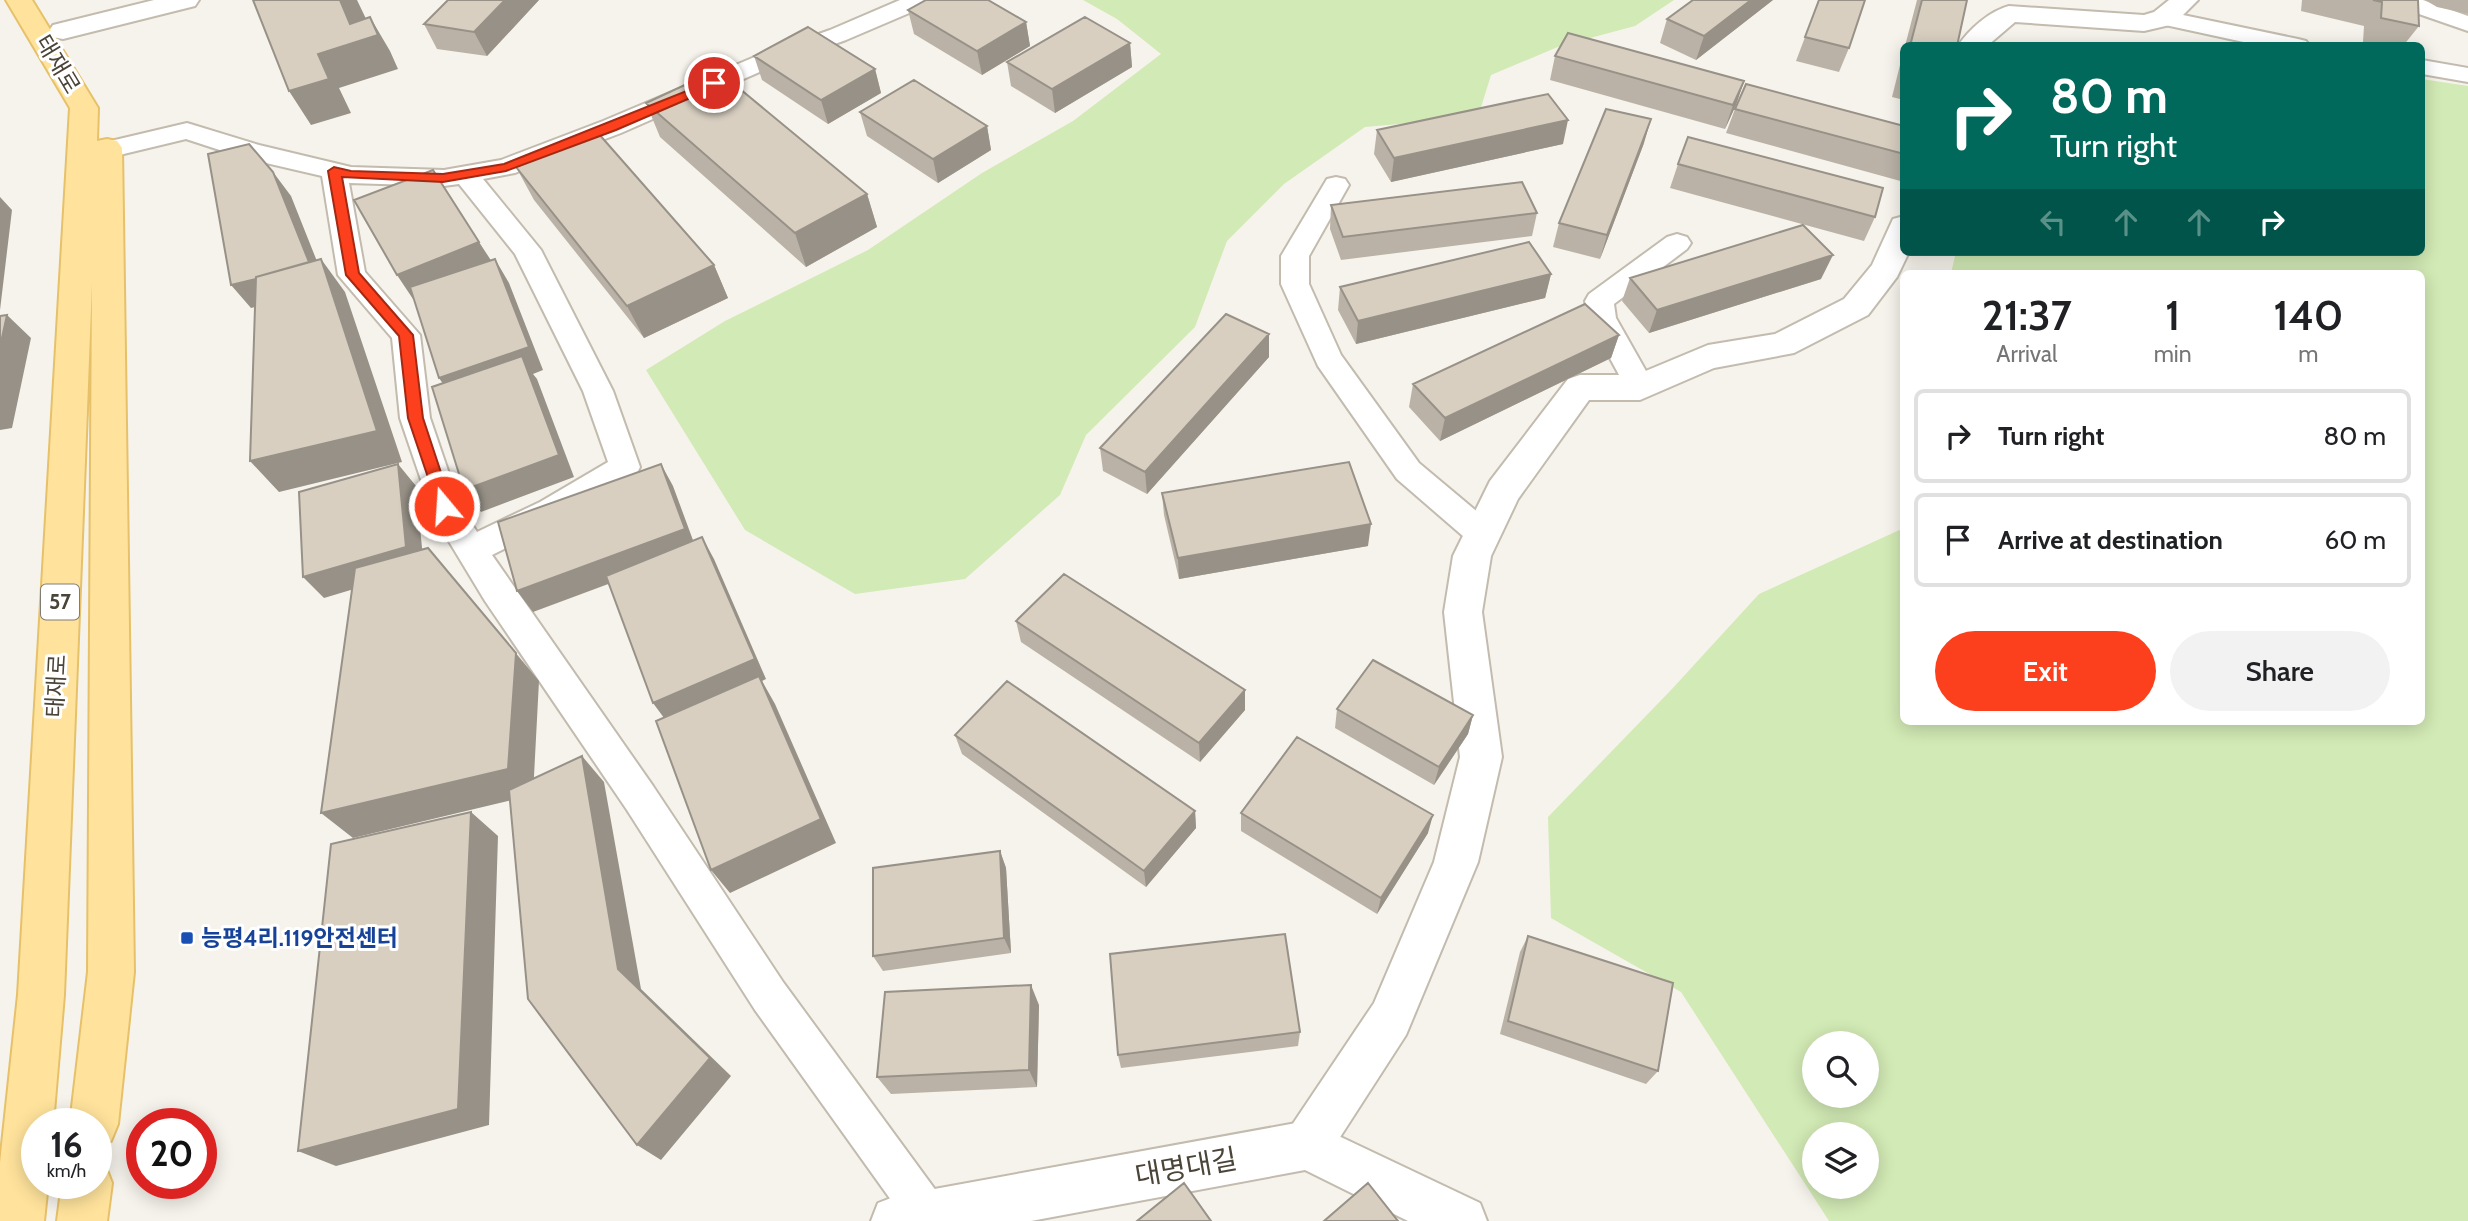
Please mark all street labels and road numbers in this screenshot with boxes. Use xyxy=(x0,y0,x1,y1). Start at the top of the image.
street label: 태재로 xyxy=(30,30,86,98)
road number: 57 xyxy=(41,584,79,620)
street label: 태재로 xyxy=(40,654,72,718)
street label: 대명대길 xyxy=(1132,1141,1240,1193)

